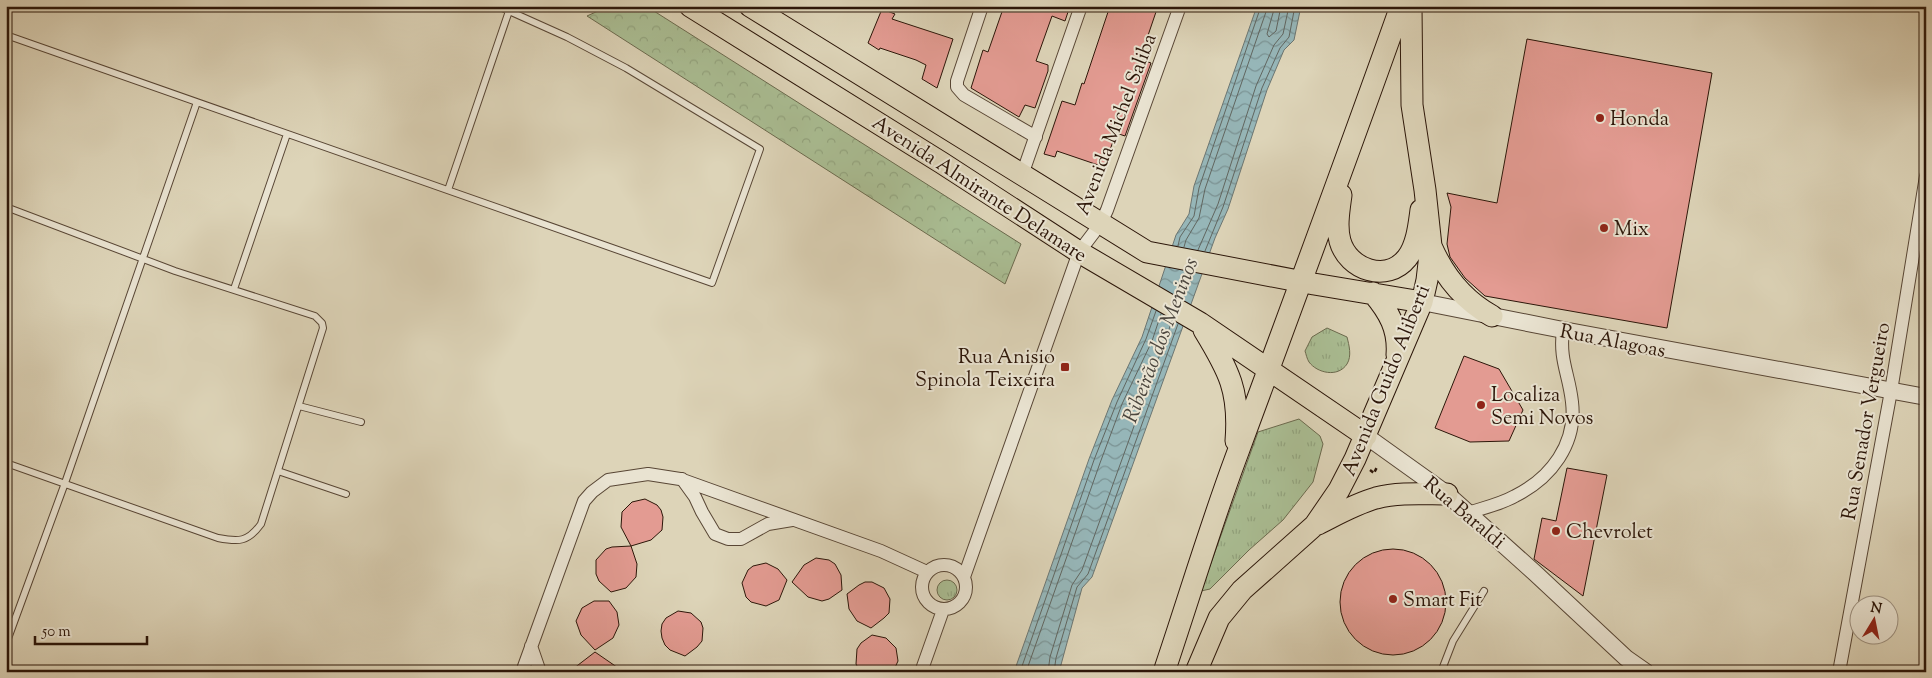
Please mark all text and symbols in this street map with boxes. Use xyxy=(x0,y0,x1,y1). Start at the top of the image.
street label: Avenida Michel Saliba xyxy=(1069,30,1165,220)
place label: Honda xyxy=(1610,106,1669,135)
street label: Avenida Almirante Delamare xyxy=(865,109,1092,271)
marker: Honda xyxy=(1594,112,1606,124)
place label: Mix xyxy=(1614,216,1649,245)
marker: Mix xyxy=(1598,222,1610,234)
water label: Ribeirão dos Meninos xyxy=(1117,254,1207,428)
street label: Avenida Guido Aliberti xyxy=(1336,281,1439,481)
street label: Rua Alagoas xyxy=(1557,318,1668,367)
street label: Rua Senador Vergueiro xyxy=(1836,320,1899,523)
place label: Rua Anisio Spinola Teixeira xyxy=(915,344,1055,396)
marker: Rua Anisio Spinola Teixeira xyxy=(1059,361,1071,373)
place label: Localiza Semi Novos xyxy=(1491,382,1594,434)
marker: Localiza Semi Novos xyxy=(1475,399,1487,411)
street label: Rua Baraldi xyxy=(1416,471,1511,557)
place label: Chevrolet xyxy=(1566,519,1653,548)
marker: Chevrolet xyxy=(1550,525,1562,537)
place label: Smart Fit xyxy=(1403,587,1482,616)
marker: Smart Fit xyxy=(1387,593,1399,605)
north arrow xyxy=(1850,596,1900,646)
text: N xyxy=(1869,598,1883,620)
scale bar xyxy=(35,613,148,645)
text: 50 m xyxy=(41,622,71,643)

